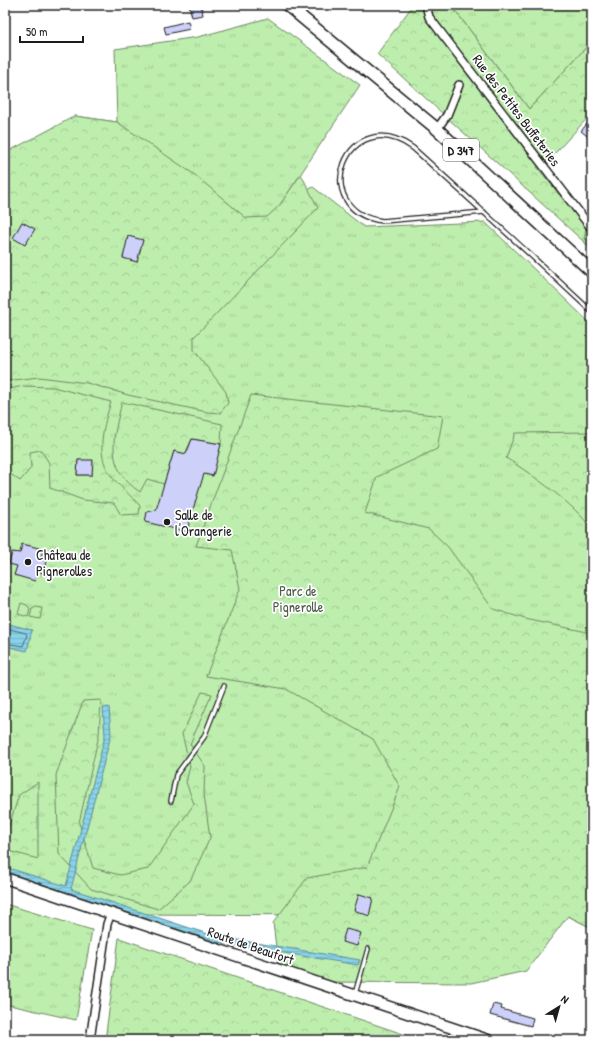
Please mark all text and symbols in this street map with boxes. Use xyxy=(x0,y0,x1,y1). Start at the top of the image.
scale bar xyxy=(20,18,83,44)
text: 50 m xyxy=(26,23,47,40)
street label: Rue des Petites Buffeteries xyxy=(469,50,565,170)
road number: D 347 xyxy=(443,139,479,161)
place label: Salle de l'Orangerie xyxy=(175,505,232,541)
marker: Salle de l'Orangerie xyxy=(162,517,172,527)
place label: Château de Pignerolles xyxy=(36,545,92,581)
marker: Château de Pignerolles xyxy=(23,557,33,567)
park label: Parc de Pignerolle xyxy=(273,581,324,617)
street label: Route de Beaufort xyxy=(205,921,297,969)
north arrow xyxy=(539,987,579,1027)
text: N xyxy=(558,992,572,1006)

